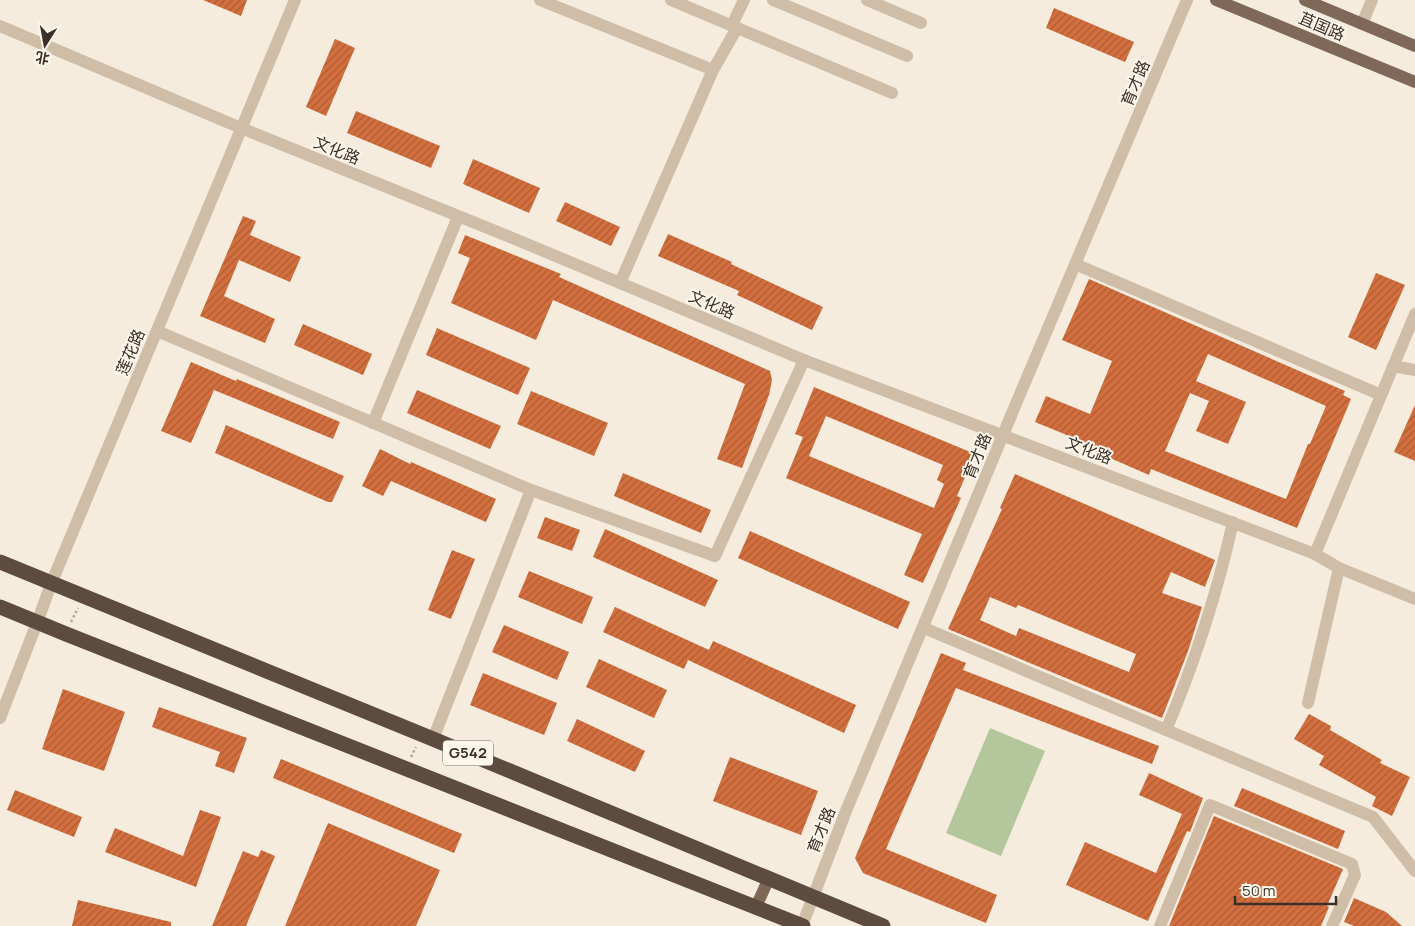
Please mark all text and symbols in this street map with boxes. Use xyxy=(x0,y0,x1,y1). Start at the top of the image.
street label: 苴国路 xyxy=(1296,6,1348,46)
north arrow xyxy=(20,20,70,70)
text: 北 xyxy=(34,48,51,69)
street label: 育才路 xyxy=(1115,57,1155,109)
street label: 文化路 xyxy=(311,131,363,169)
street label: 文化路 xyxy=(686,284,738,324)
street label: 莲花路 xyxy=(110,326,150,378)
street label: 育才路 xyxy=(958,430,996,482)
street label: 文化路 xyxy=(1063,431,1115,469)
road number: G542 xyxy=(443,740,493,766)
street label: 育才路 xyxy=(802,804,840,856)
scale bar xyxy=(1235,874,1336,906)
text: 50 m xyxy=(1242,880,1276,901)

